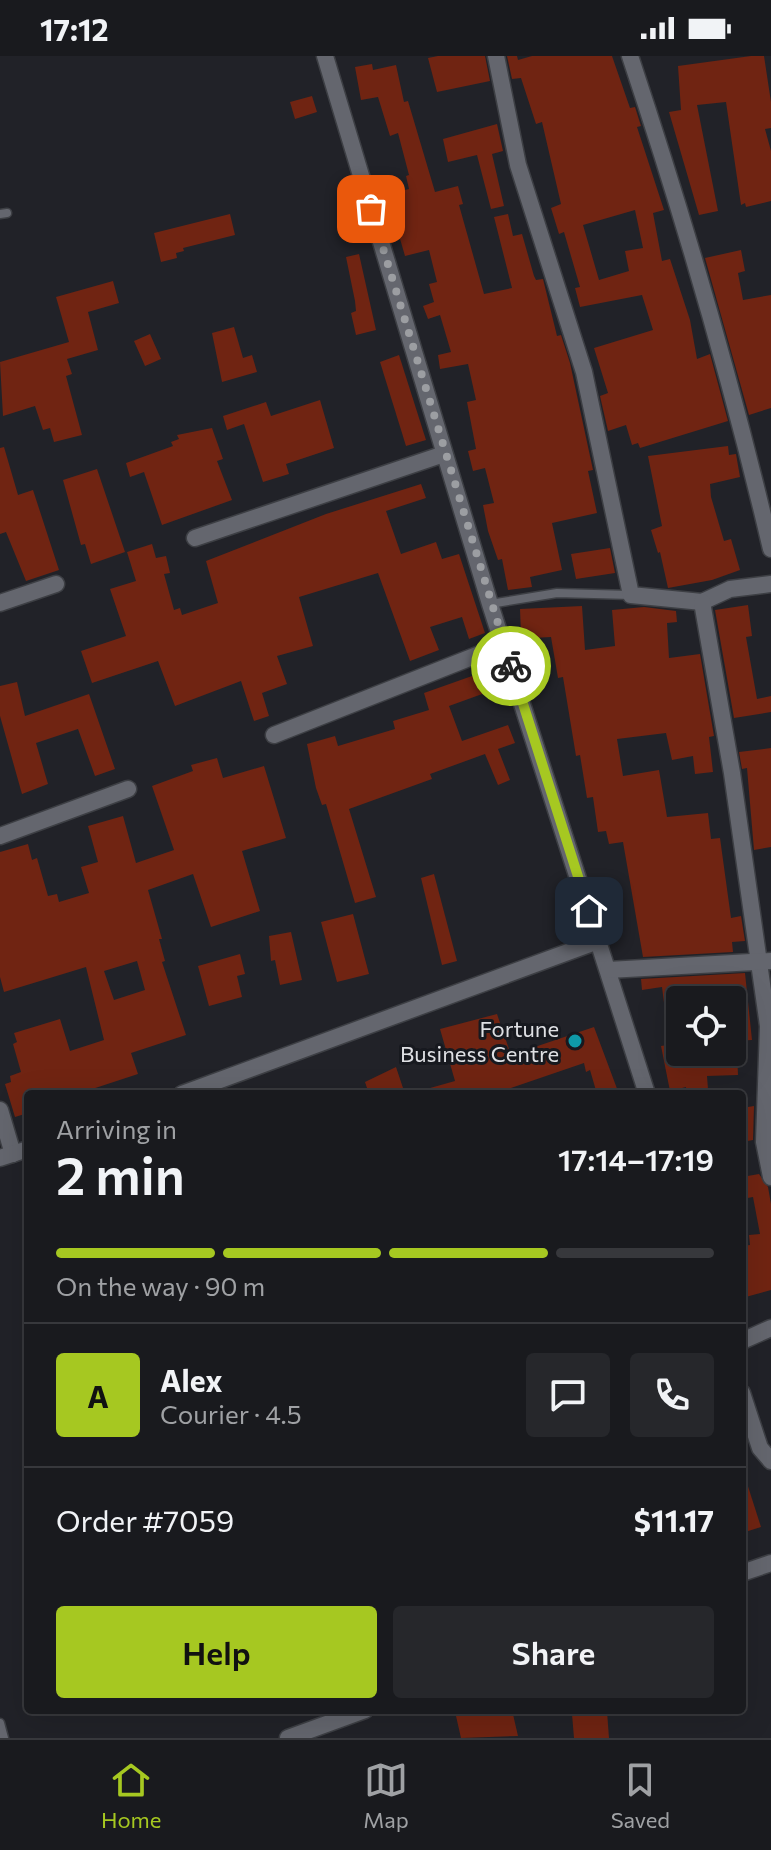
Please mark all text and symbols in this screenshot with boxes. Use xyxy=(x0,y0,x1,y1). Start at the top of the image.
text: 17:12 xyxy=(40,10,109,47)
pin xyxy=(337,175,405,243)
icon: bag xyxy=(349,187,393,231)
courier xyxy=(471,626,551,706)
icon: bike xyxy=(489,644,533,688)
pin xyxy=(555,877,623,945)
icon: home xyxy=(567,889,611,933)
map controls xyxy=(666,986,746,1066)
button: locate xyxy=(666,986,746,1066)
place label: Fortune Business Centre xyxy=(400,1015,559,1067)
marker: Fortune Business Centre xyxy=(566,1032,584,1050)
text: Arriving in xyxy=(56,1113,177,1144)
text: 17:14–17:19 xyxy=(558,1140,714,1177)
text: 2 min xyxy=(56,1142,185,1206)
text: On the way · 90 m xyxy=(56,1270,265,1301)
button: chat xyxy=(526,1353,610,1437)
button: phone xyxy=(630,1353,714,1437)
text: Alex xyxy=(160,1361,223,1398)
text: A xyxy=(87,1377,109,1414)
text: Courier · 4.5 xyxy=(160,1398,302,1429)
text: Order #7059 xyxy=(56,1501,234,1538)
text: $11.17 xyxy=(634,1501,714,1538)
button: Help xyxy=(56,1606,377,1698)
button: Share xyxy=(393,1606,714,1698)
tab: Home xyxy=(101,1758,161,1833)
tab: Map xyxy=(363,1758,409,1833)
tab: Saved xyxy=(611,1758,670,1833)

